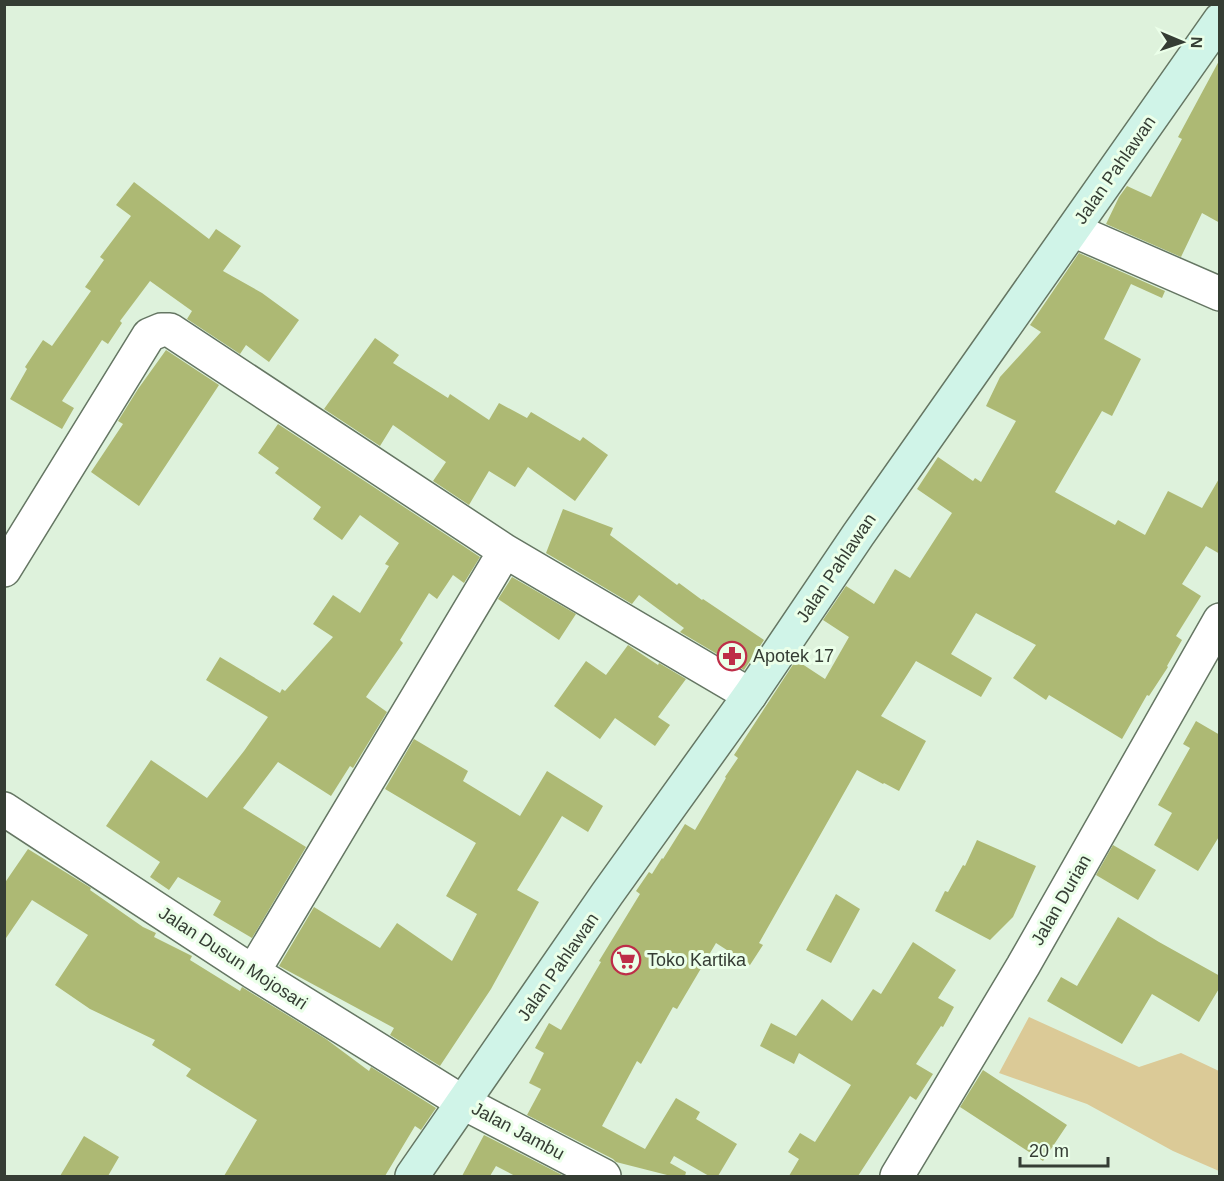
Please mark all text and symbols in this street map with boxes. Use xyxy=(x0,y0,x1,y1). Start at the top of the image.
north arrow xyxy=(1152,12,1212,72)
text: N xyxy=(1188,36,1205,49)
street label: Jalan Pahlawan xyxy=(1070,112,1160,228)
street label: Jalan Pahlawan xyxy=(792,510,880,626)
pharmacy icon: Apotek 17 xyxy=(716,640,748,672)
place label: Apotek 17 xyxy=(753,646,834,666)
street label: Jalan Durian xyxy=(1027,851,1095,949)
street label: Jalan Dusun Mojosari xyxy=(155,902,311,1014)
street label: Jalan Pahlawan xyxy=(513,909,603,1025)
supermarket icon: Toko Kartika xyxy=(610,944,642,976)
place label: Toko Kartika xyxy=(647,950,747,970)
street label: Jalan Jambu xyxy=(468,1098,568,1164)
scale bar xyxy=(1020,1130,1108,1168)
text: 20 m xyxy=(1029,1141,1069,1161)

